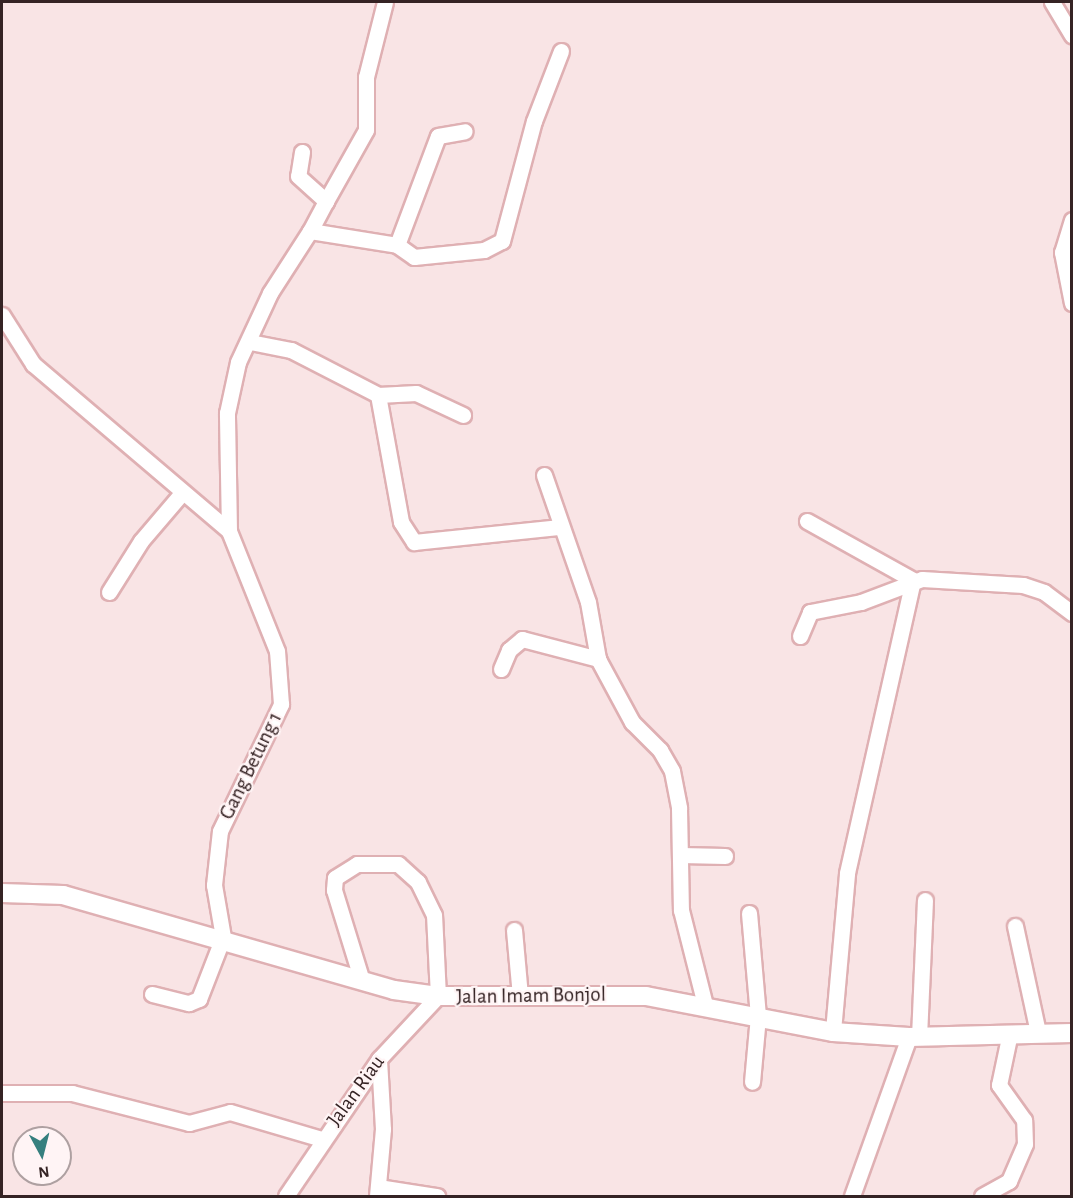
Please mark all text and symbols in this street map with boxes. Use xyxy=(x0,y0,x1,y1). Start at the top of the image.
street label: Gang Betung 1 xyxy=(214,708,288,824)
street label: Jalan Imam Bonjol xyxy=(456,982,606,1010)
street label: Jalan Riau xyxy=(322,1050,390,1132)
north arrow xyxy=(12,1126,72,1186)
text: N xyxy=(37,1163,50,1180)

